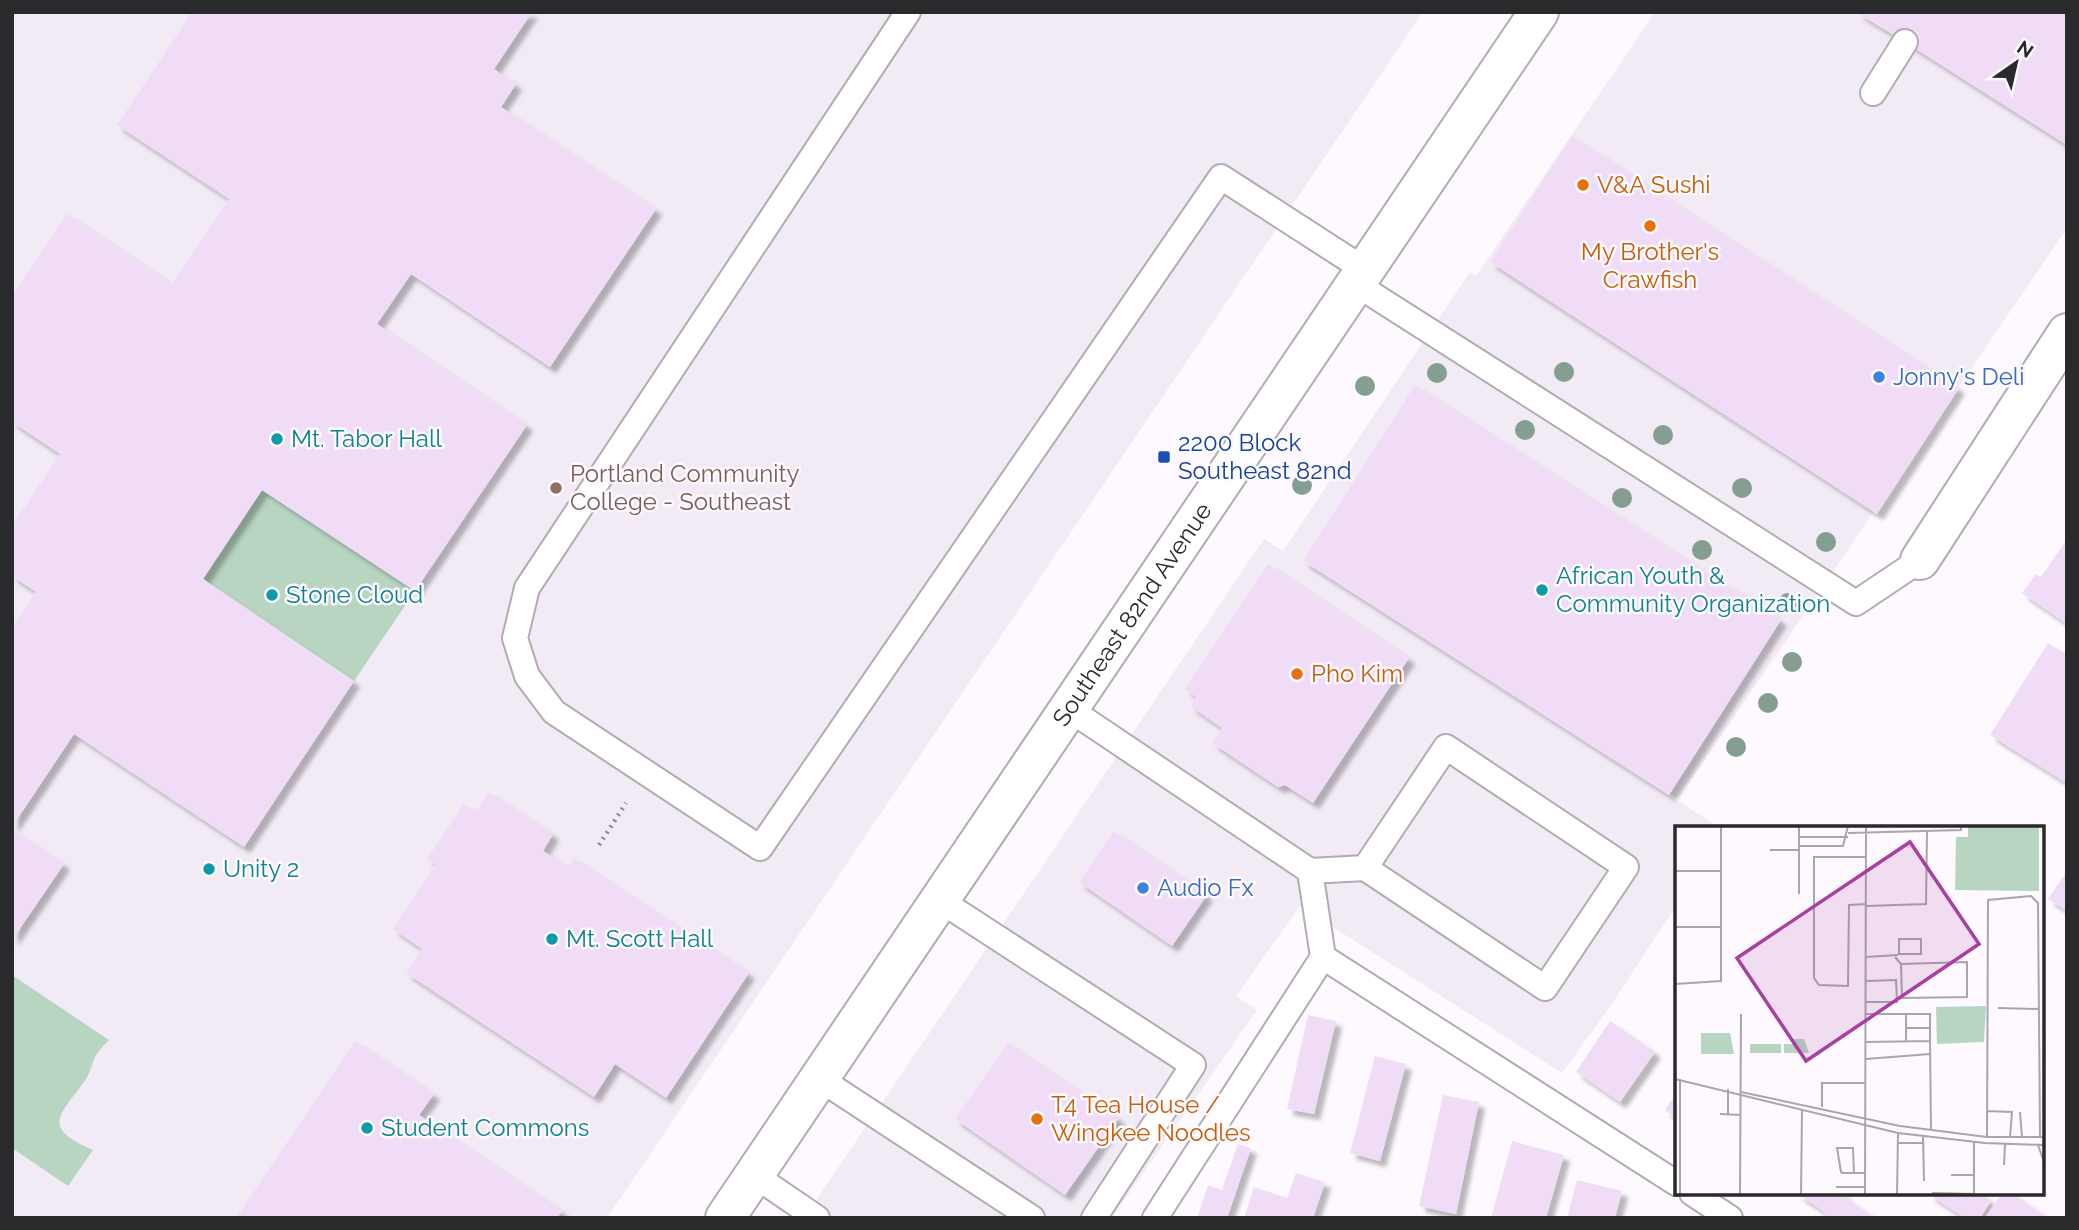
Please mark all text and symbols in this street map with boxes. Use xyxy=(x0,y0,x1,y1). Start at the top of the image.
north arrow xyxy=(1981,28,2051,98)
text: N xyxy=(2013,36,2038,62)
place label: V&A Sushi xyxy=(1597,170,1710,199)
marker: V&A Sushi xyxy=(1575,177,1591,193)
marker: My Brother's Crawfish xyxy=(1642,218,1658,234)
place label: My Brother's Crawfish xyxy=(1581,237,1719,294)
place label: Jonny's Deli xyxy=(1893,362,2025,391)
marker: Jonny's Deli xyxy=(1871,369,1887,385)
place label: Mt. Tabor Hall xyxy=(291,424,442,453)
place label: 2200 Block Southeast 82nd xyxy=(1178,428,1352,485)
marker: Mt. Tabor Hall xyxy=(269,431,285,447)
marker: 2200 Block Southeast 82nd xyxy=(1156,449,1172,465)
place label: Portland Community College - Southeast xyxy=(570,459,799,516)
marker: Portland Community College - Southeast xyxy=(548,480,564,496)
street label: Southeast 82nd Avenue xyxy=(1046,497,1218,732)
place label: African Youth & Community Organization xyxy=(1556,561,1830,618)
place label: Stone Cloud xyxy=(286,580,423,609)
marker: African Youth & Community Organization xyxy=(1534,582,1550,598)
marker: Stone Cloud xyxy=(264,587,280,603)
place label: Pho Kim xyxy=(1311,659,1403,688)
marker: Pho Kim xyxy=(1289,666,1305,682)
inset map xyxy=(1675,826,2044,1195)
place label: Unity 2 xyxy=(223,854,299,883)
marker: Unity 2 xyxy=(201,861,217,877)
place label: Audio Fx xyxy=(1157,873,1254,902)
marker: Audio Fx xyxy=(1135,880,1151,896)
place label: Mt. Scott Hall xyxy=(566,924,714,953)
marker: Mt. Scott Hall xyxy=(544,931,560,947)
place label: T4 Tea House / Wingkee Noodles xyxy=(1051,1090,1251,1147)
marker: T4 Tea House / Wingkee Noodles xyxy=(1029,1111,1045,1127)
place label: Student Commons xyxy=(381,1113,589,1142)
marker: Student Commons xyxy=(359,1120,375,1136)

